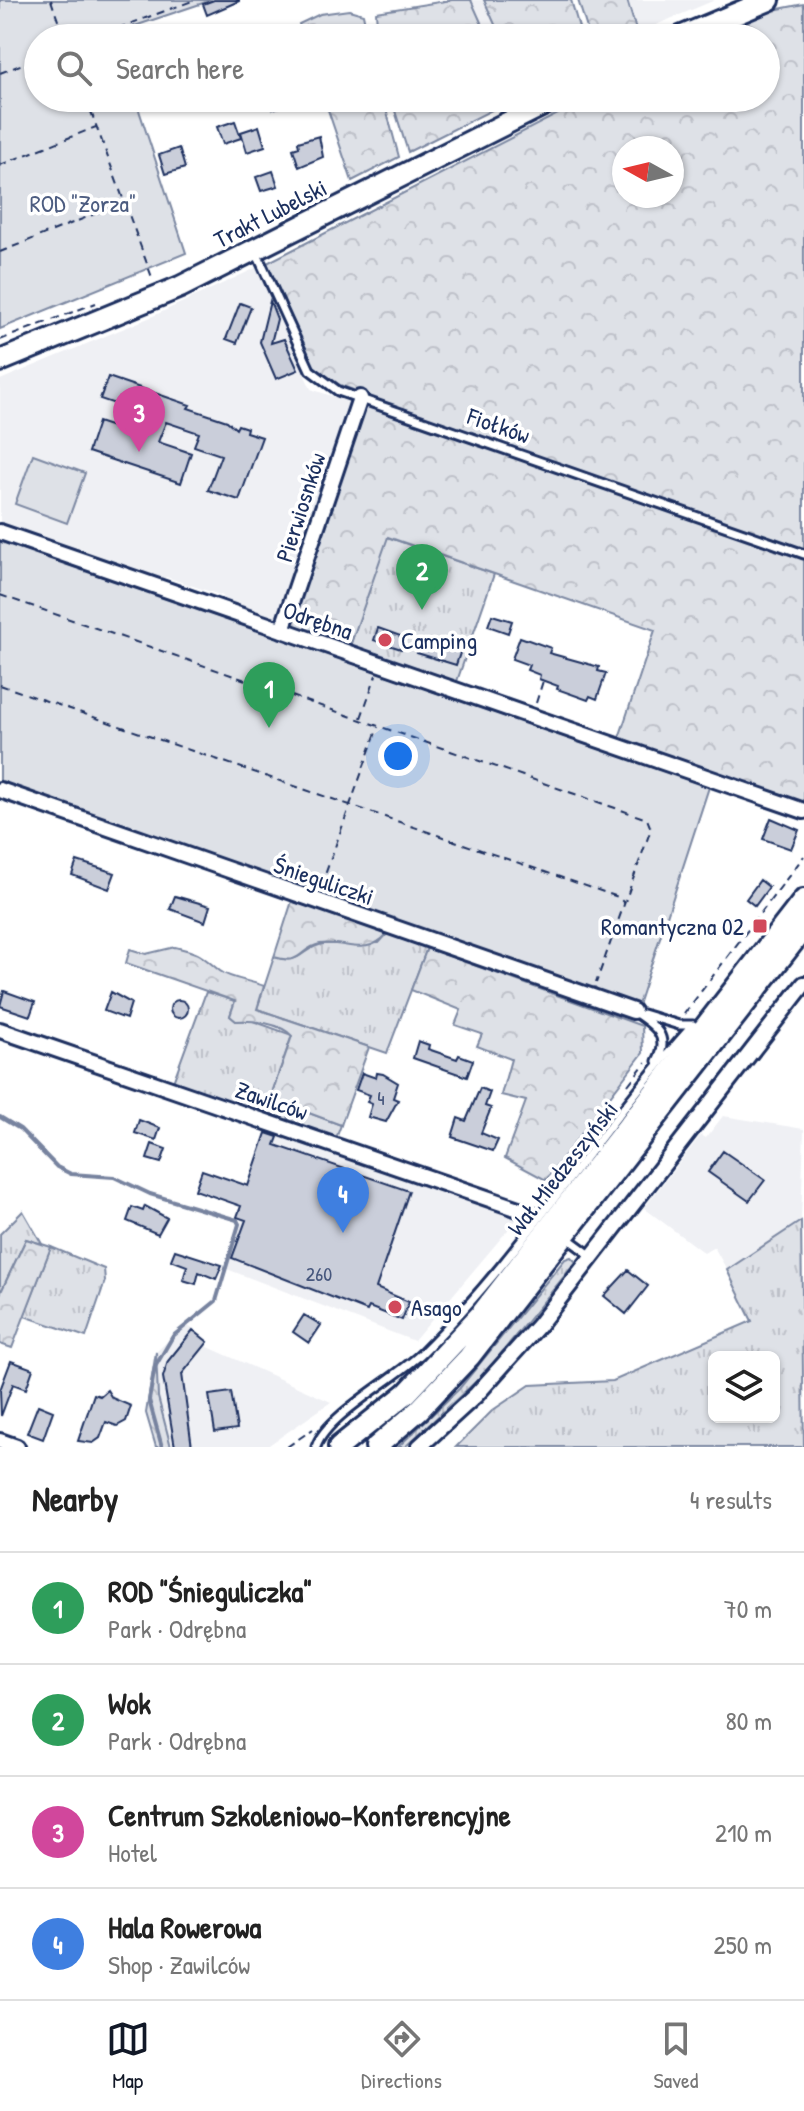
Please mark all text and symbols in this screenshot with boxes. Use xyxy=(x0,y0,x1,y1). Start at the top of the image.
search box xyxy=(24,24,780,112)
icon: search xyxy=(52,46,96,90)
text: Search here xyxy=(116,48,244,88)
north arrow xyxy=(612,136,684,208)
street label: Trakt Lubelski xyxy=(208,171,332,255)
park label: ROD "Zorza" xyxy=(30,187,136,219)
pin: 3 xyxy=(113,386,165,452)
street label: Fiołków xyxy=(463,399,534,451)
street label: Pierwiosnków xyxy=(267,448,333,566)
pin: 2 xyxy=(396,544,448,610)
street label: Odrębna xyxy=(279,593,357,647)
place label: Camping xyxy=(401,624,477,656)
marker: Camping xyxy=(376,631,394,649)
pin: 1 xyxy=(243,662,295,728)
your location xyxy=(378,736,418,776)
street label: Śnieguliczki xyxy=(270,848,378,912)
place label: Romantyczna 02 xyxy=(601,910,744,942)
marker: Romantyczna 02 xyxy=(751,917,769,935)
street label: Zawilców xyxy=(232,1073,312,1127)
house number: 4 xyxy=(377,1084,385,1111)
street label: Wał Miedzeszyński xyxy=(499,1094,625,1242)
pin: 4 xyxy=(317,1167,369,1233)
house number: 260 xyxy=(306,1260,332,1287)
place label: Asago xyxy=(411,1291,462,1323)
marker: Asago xyxy=(386,1298,404,1316)
map controls xyxy=(708,1351,780,1423)
button: layers xyxy=(708,1351,780,1423)
text: Nearby xyxy=(32,1476,118,1522)
text: 4 results xyxy=(690,1482,772,1517)
text: ROD "Śnieguliczka" xyxy=(108,1571,312,1611)
text: 1 xyxy=(53,1591,63,1626)
text: 70 m xyxy=(724,1591,772,1626)
text: Park · Odrębna xyxy=(108,1611,246,1646)
text: Wok xyxy=(108,1683,151,1723)
text: 2 xyxy=(52,1703,64,1738)
text: 80 m xyxy=(725,1703,772,1738)
text: Park · Odrębna xyxy=(108,1723,246,1758)
text: Centrum Szkoleniowo-Konferencyjne xyxy=(108,1795,511,1835)
text: 3 xyxy=(52,1815,64,1850)
text: 210 m xyxy=(715,1815,772,1850)
text: Hotel xyxy=(108,1835,157,1870)
text: Hala Rowerowa xyxy=(108,1907,261,1947)
text: 4 xyxy=(53,1927,63,1962)
text: 250 m xyxy=(714,1927,772,1962)
text: Shop · Zawilców xyxy=(108,1947,250,1982)
tab: Map xyxy=(106,2017,150,2095)
tab: Directions xyxy=(361,2017,442,2095)
tab: Saved xyxy=(653,2017,698,2095)

